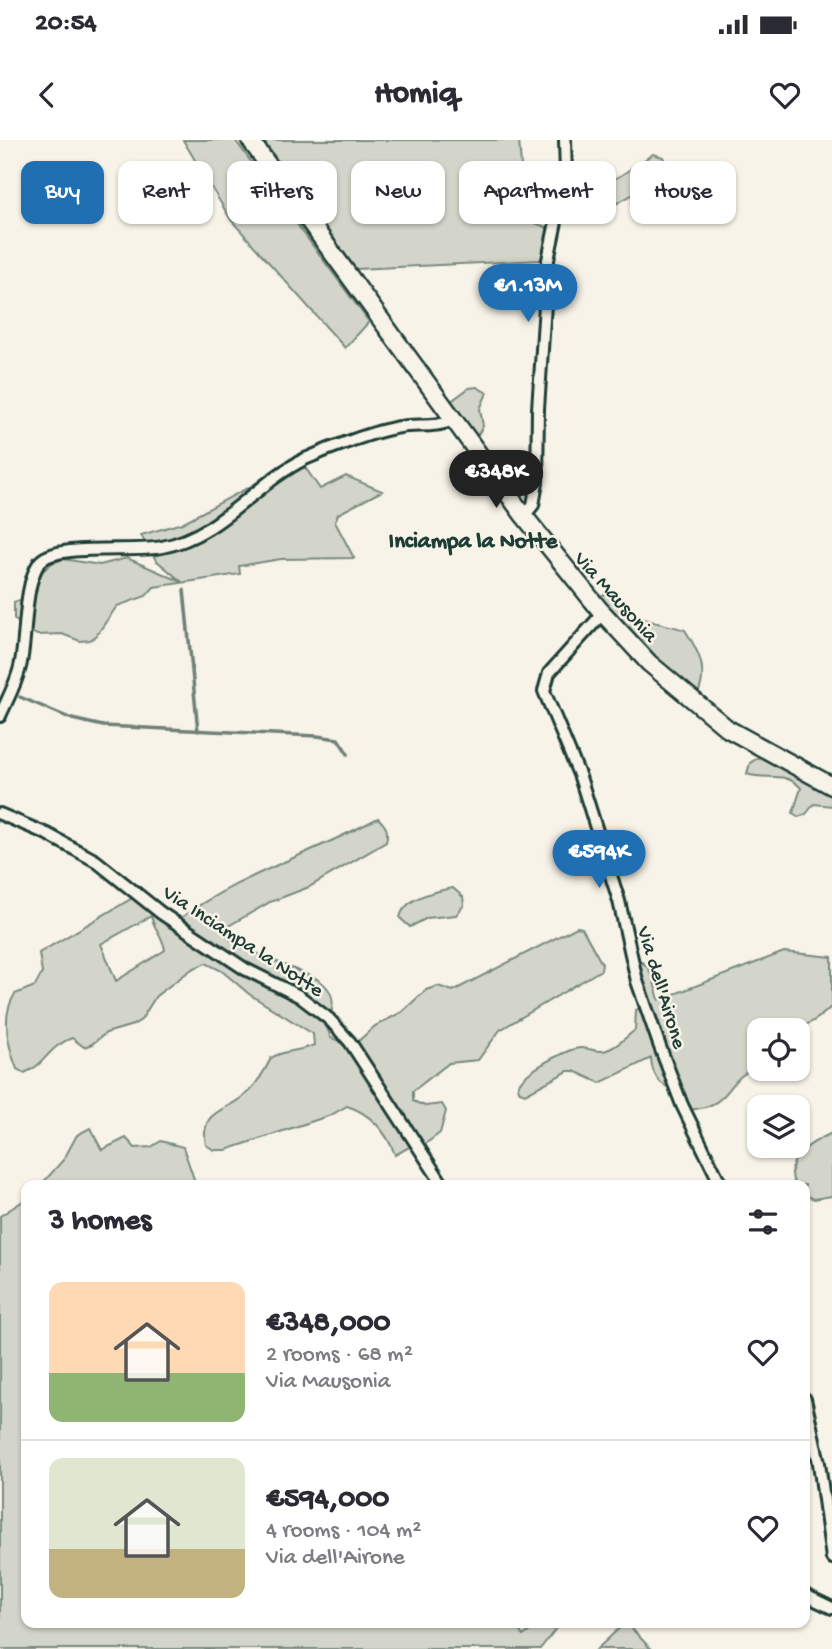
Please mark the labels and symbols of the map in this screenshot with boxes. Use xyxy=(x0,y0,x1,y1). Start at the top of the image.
pin: €1.13M xyxy=(471,264,585,324)
pin: €348K xyxy=(447,450,545,510)
district label: Inciampa la Notte xyxy=(389,529,559,556)
street label: Via Mausonia xyxy=(566,547,663,650)
pin: €594K xyxy=(550,830,648,890)
street label: Via Inciampa la Notte xyxy=(156,881,328,1005)
street label: Via dell'Airone xyxy=(629,923,690,1053)

